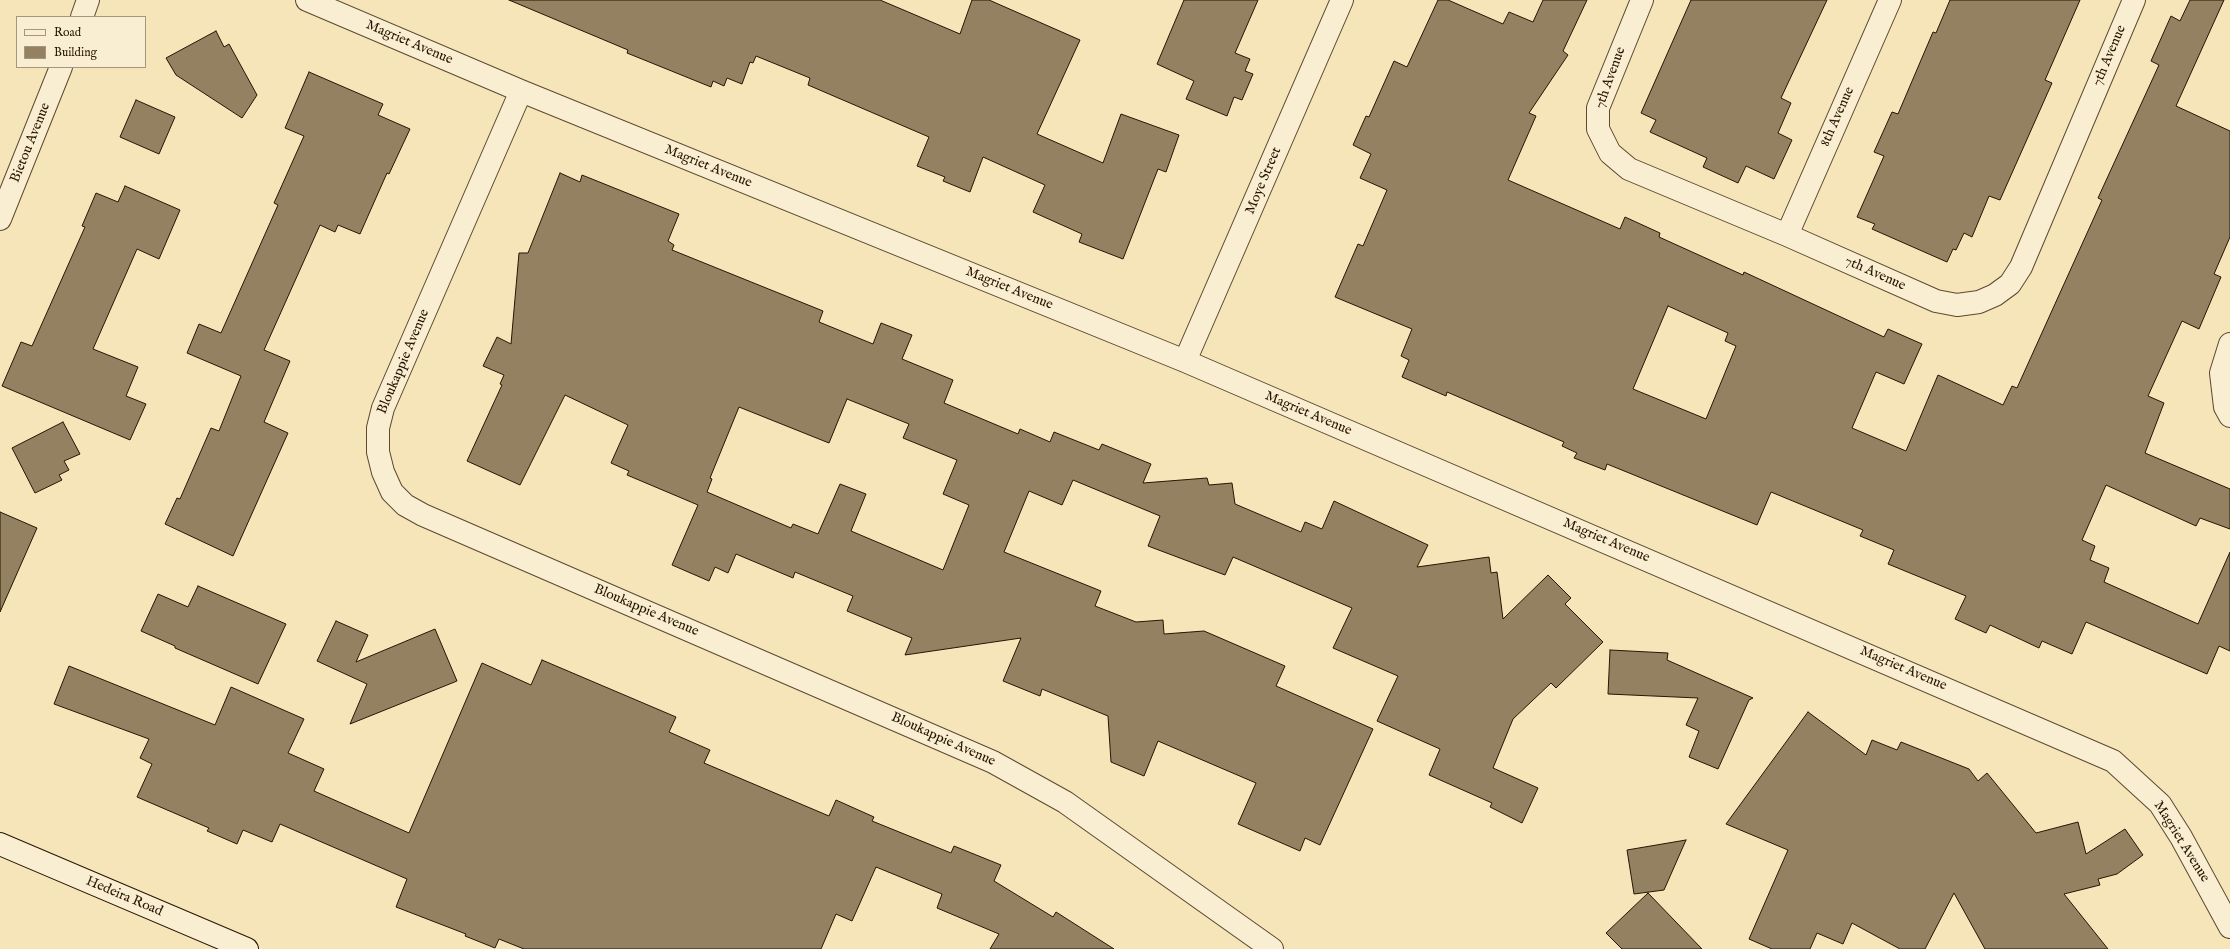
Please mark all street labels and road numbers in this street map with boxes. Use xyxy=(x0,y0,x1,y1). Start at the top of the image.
street label: Magriet Avenue xyxy=(363,17,455,69)
street label: 7th Avenue xyxy=(2090,23,2130,89)
street label: 7th Avenue xyxy=(1592,45,1630,111)
street label: 8th Avenue xyxy=(1817,85,1859,149)
street label: Bietou Avenue xyxy=(7,101,55,185)
street label: Magriet Avenue xyxy=(662,142,754,192)
street label: Moye Street xyxy=(1242,145,1286,217)
street label: 7th Avenue xyxy=(1842,253,1908,295)
street label: Magriet Avenue xyxy=(963,264,1055,314)
street label: Bloukappie Avenue xyxy=(374,307,434,417)
street label: Magriet Avenue xyxy=(1262,388,1354,440)
street label: Magriet Avenue xyxy=(1560,515,1652,567)
street label: Bloukappie Avenue xyxy=(591,581,701,641)
street label: Magriet Avenue xyxy=(1857,643,1949,695)
street label: Bloukappie Avenue xyxy=(888,709,998,771)
street label: Magriet Avenue xyxy=(2149,798,2213,886)
street label: Hedeira Road xyxy=(83,873,165,921)

